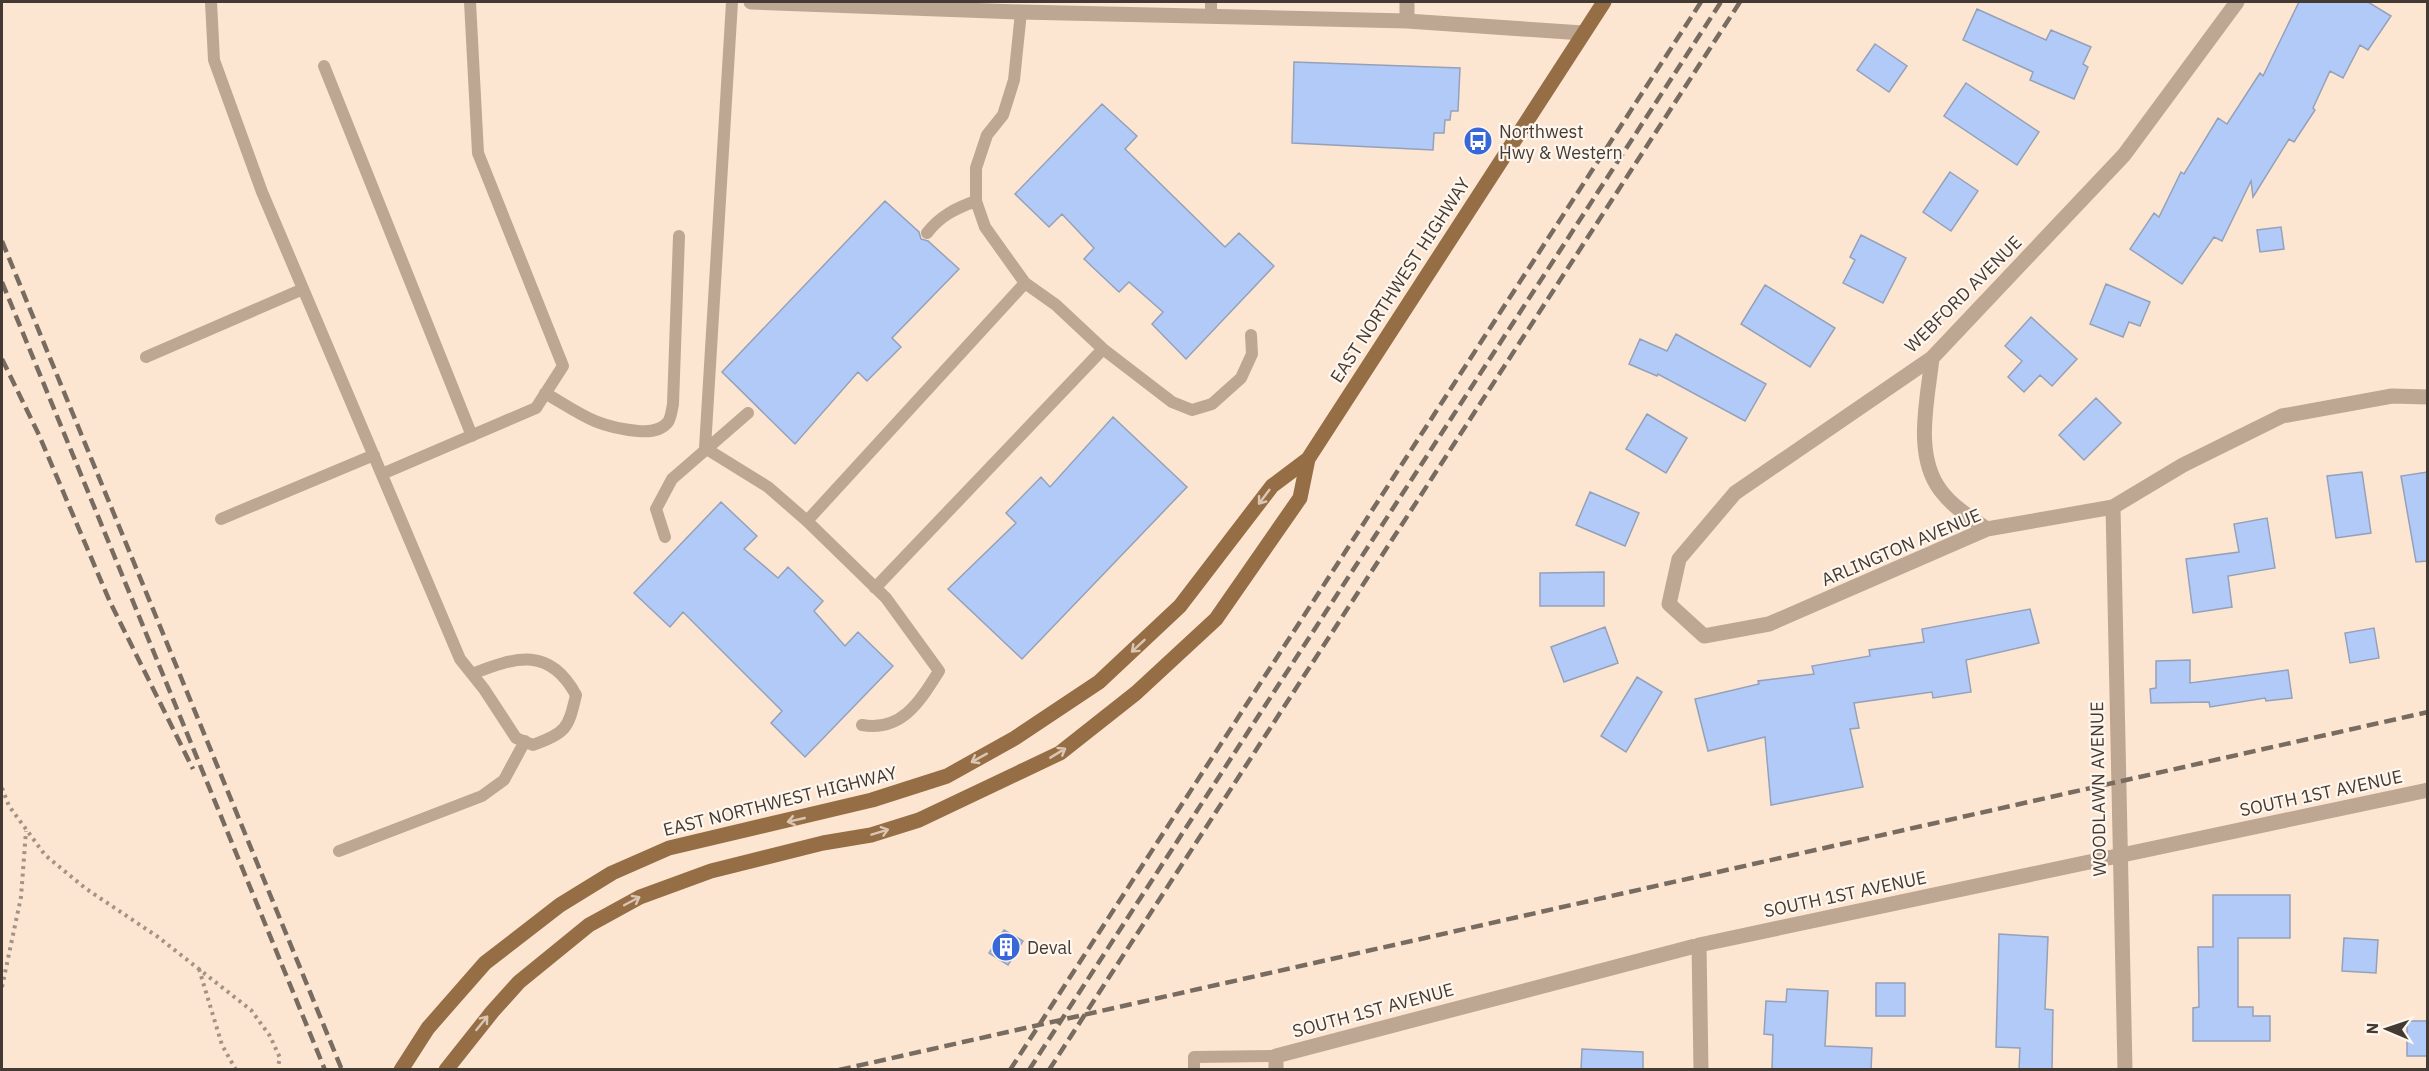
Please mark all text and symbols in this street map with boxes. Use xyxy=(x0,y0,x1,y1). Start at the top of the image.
place label: Northwest Hwy & Western xyxy=(1499,120,1623,164)
bus stop icon: Northwest Hwy & Western xyxy=(1462,125,1494,157)
street label: EAST NORTHWEST HIGHWAY xyxy=(1325,173,1475,387)
street label: WEBFORD AVENUE xyxy=(1900,231,2026,357)
one-way arrow xyxy=(1257,489,1270,505)
street label: ARLINGTON AVENUE xyxy=(1818,503,1984,591)
one-way arrow xyxy=(1131,638,1146,652)
street label: WOODLAWN AVENUE xyxy=(2085,701,2111,877)
one-way arrow xyxy=(1049,747,1066,759)
one-way arrow xyxy=(971,752,988,764)
street label: EAST NORTHWEST HIGHWAY xyxy=(661,761,900,841)
street label: SOUTH 1ST AVENUE xyxy=(2237,765,2405,821)
one-way arrow xyxy=(786,815,806,826)
one-way arrow xyxy=(870,826,889,837)
street label: SOUTH 1ST AVENUE xyxy=(1761,866,1929,922)
one-way arrow xyxy=(623,895,641,906)
building icon: Deval xyxy=(990,931,1022,963)
place label: Deval xyxy=(1027,936,1072,959)
street label: SOUTH 1ST AVENUE xyxy=(1290,977,1456,1043)
north arrow xyxy=(2357,999,2417,1059)
one-way arrow xyxy=(476,1015,489,1031)
text: N xyxy=(2362,1022,2382,1035)

